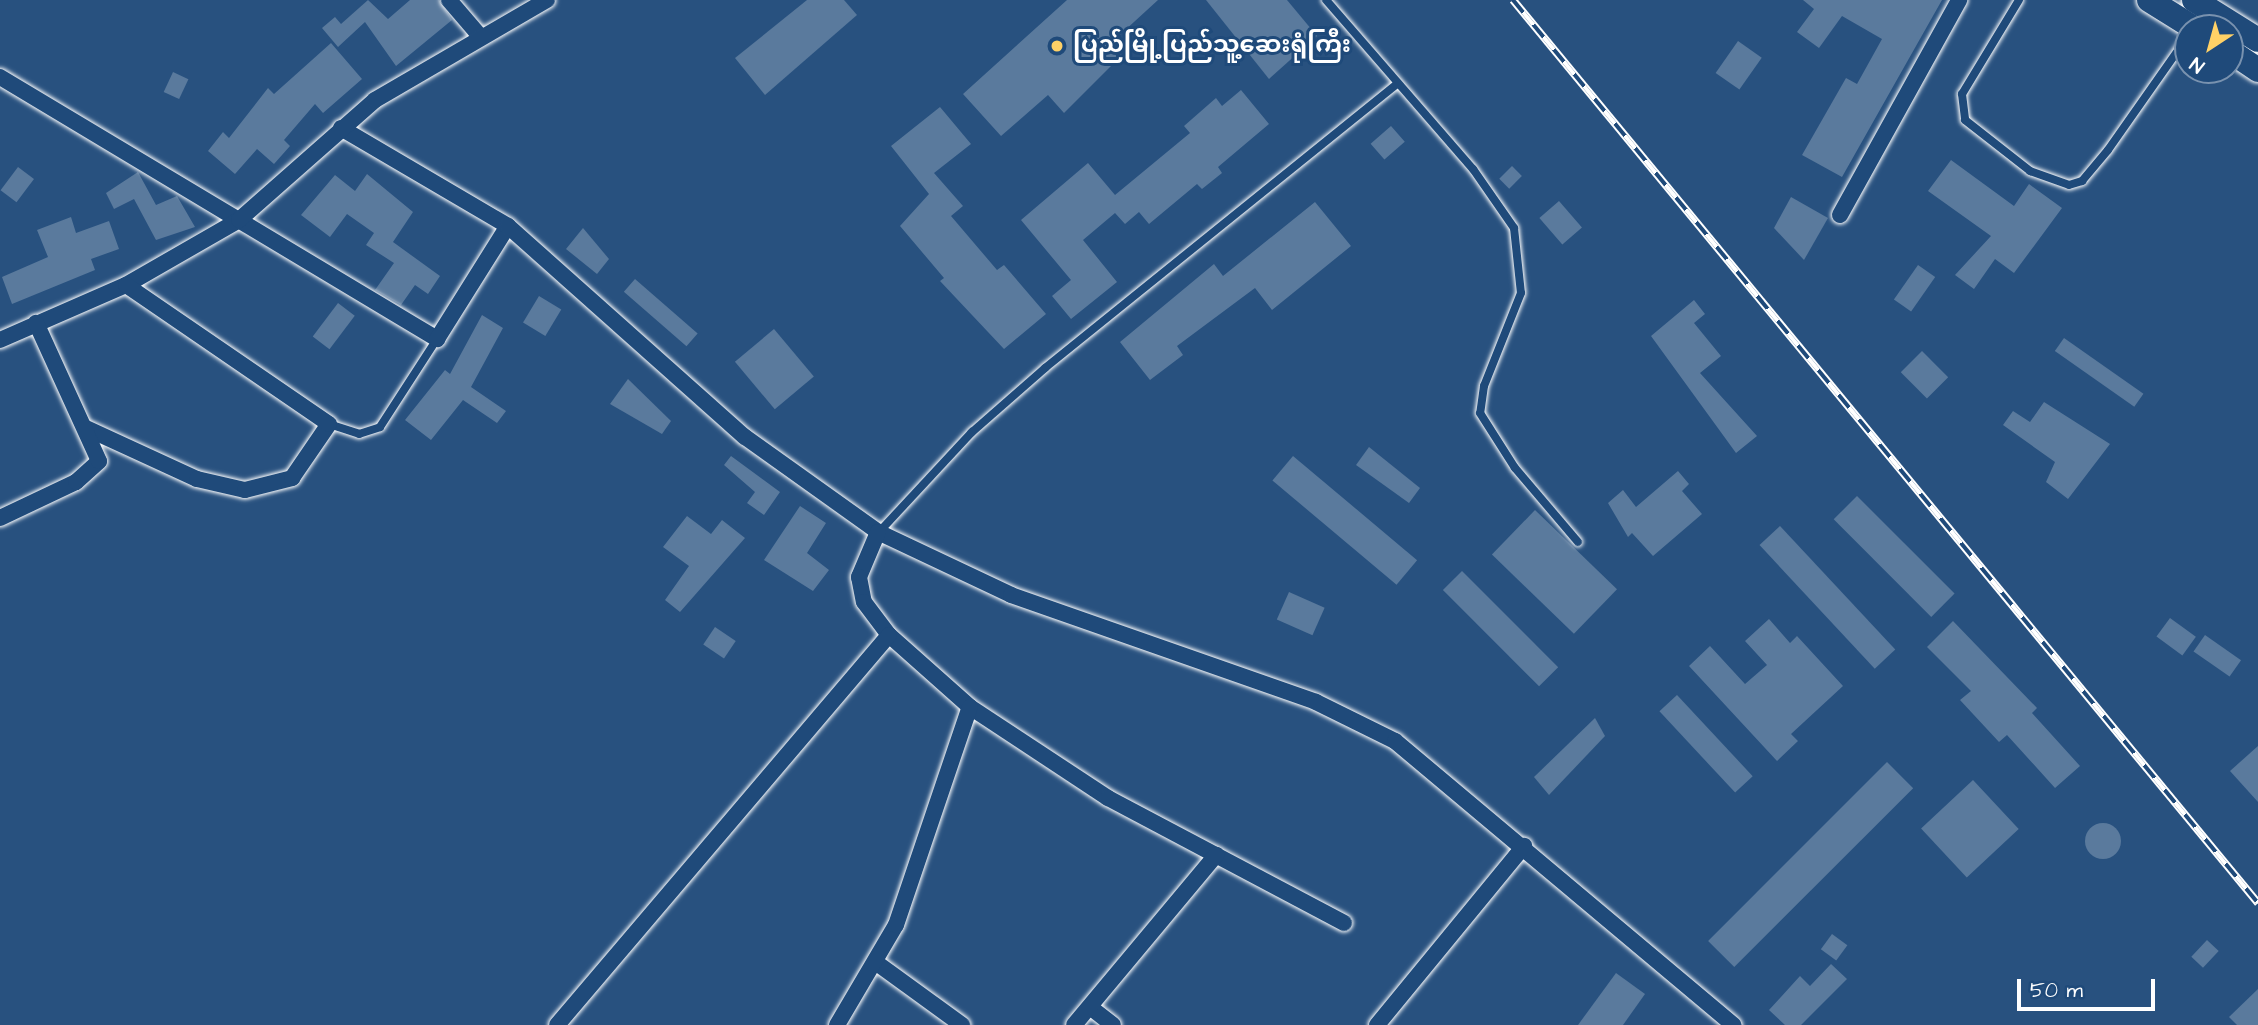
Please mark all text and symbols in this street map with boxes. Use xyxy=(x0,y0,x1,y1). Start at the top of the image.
north arrow xyxy=(2174,14,2244,84)
place label: ပြည်မြို့ပြည်သူ့ဆေးရုံကြီး xyxy=(1073,32,1351,60)
marker: ပြည်မြို့ပြည်သူ့ဆေးရုံကြီး xyxy=(1047,36,1067,56)
text: N xyxy=(2185,50,2210,79)
scale bar xyxy=(2020,965,2158,1009)
text: 50 m xyxy=(2030,976,2083,1005)

